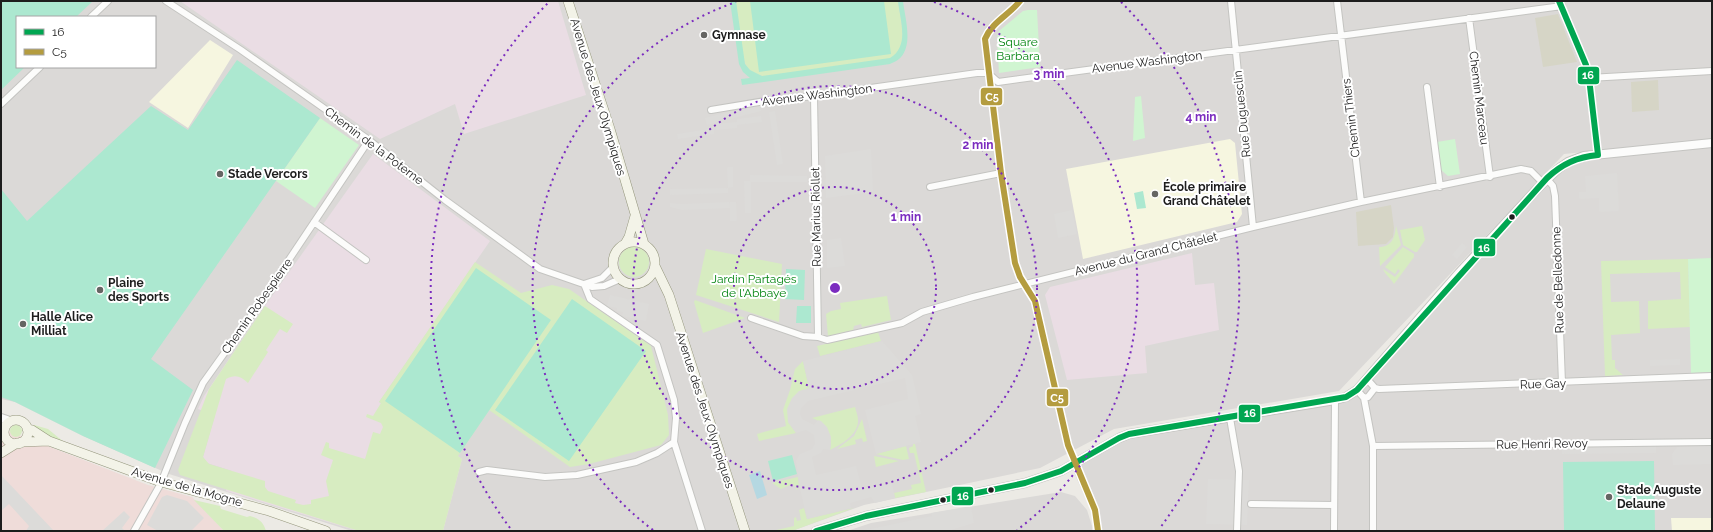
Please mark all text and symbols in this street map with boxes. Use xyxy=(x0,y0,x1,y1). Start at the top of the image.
legend xyxy=(16,16,156,68)
street label: Avenue des Jeux Olympiques xyxy=(567,16,629,178)
text: 16 xyxy=(52,25,64,39)
place label: Gymnase xyxy=(712,28,766,42)
marker: Gymnase xyxy=(699,30,709,40)
park label: Square Barbara xyxy=(996,35,1040,63)
text: C5 xyxy=(52,45,67,59)
street label: Avenue Washington xyxy=(1091,48,1203,76)
street label: Chemin Marceau xyxy=(1466,50,1492,146)
line badge: 16 xyxy=(1577,66,1600,85)
text: 3 min xyxy=(1033,67,1065,81)
text: 16 xyxy=(1582,69,1594,82)
street label: Rue Duguesclin xyxy=(1230,70,1254,158)
street label: Chemin Thiers xyxy=(1339,77,1363,158)
street label: Avenue Washington xyxy=(761,81,873,109)
line badge: C5 xyxy=(980,87,1003,106)
text: C5 xyxy=(985,91,999,104)
street label: Chemin de la Poterne xyxy=(322,104,426,188)
text: 4 min xyxy=(1185,110,1217,124)
text: 2 min xyxy=(962,138,994,152)
place label: Stade Vercors xyxy=(228,167,308,181)
street label: Rue Marius Riollet xyxy=(808,167,824,267)
marker: Stade Vercors xyxy=(215,169,225,179)
place label: École primaire Grand Châtelet xyxy=(1163,179,1251,208)
marker: École primaire Grand Châtelet xyxy=(1150,189,1160,199)
text: 1 min xyxy=(891,210,921,224)
unlabelled marker xyxy=(1507,212,1517,222)
street label: Rue de Belledonne xyxy=(1549,226,1567,334)
street label: Avenue du Grand Châtelet xyxy=(1073,229,1219,279)
line badge: 16 xyxy=(1473,238,1496,257)
text: 16 xyxy=(1478,242,1490,255)
street label: Chemin Robespierre xyxy=(219,256,295,356)
park label: Jardin Partagés de l'Abbaye xyxy=(711,272,797,300)
place label: Plaine des Sports xyxy=(108,276,169,304)
centre of rings xyxy=(828,281,842,295)
marker: Plaine des Sports xyxy=(95,285,105,295)
place label: Halle Alice Milliat xyxy=(31,310,93,338)
marker: Halle Alice Milliat xyxy=(18,319,28,329)
street label: Avenue des Jeux Olympiques xyxy=(673,330,737,490)
street label: Rue Gay xyxy=(1520,376,1567,392)
line badge: C5 xyxy=(1046,388,1069,407)
text: C5 xyxy=(1050,392,1064,405)
line badge: 16 xyxy=(1238,404,1261,423)
text: 16 xyxy=(1244,407,1256,420)
street label: Rue Henri Revoy xyxy=(1496,436,1588,452)
street label: Avenue de la Mogne xyxy=(130,464,244,510)
place label: Stade Auguste Delaune xyxy=(1617,483,1701,511)
unlabelled marker xyxy=(986,485,996,495)
line badge: 16 xyxy=(951,486,974,506)
text: 16 xyxy=(957,490,969,503)
marker: Stade Auguste Delaune xyxy=(1604,492,1614,502)
unlabelled marker xyxy=(938,495,948,505)

